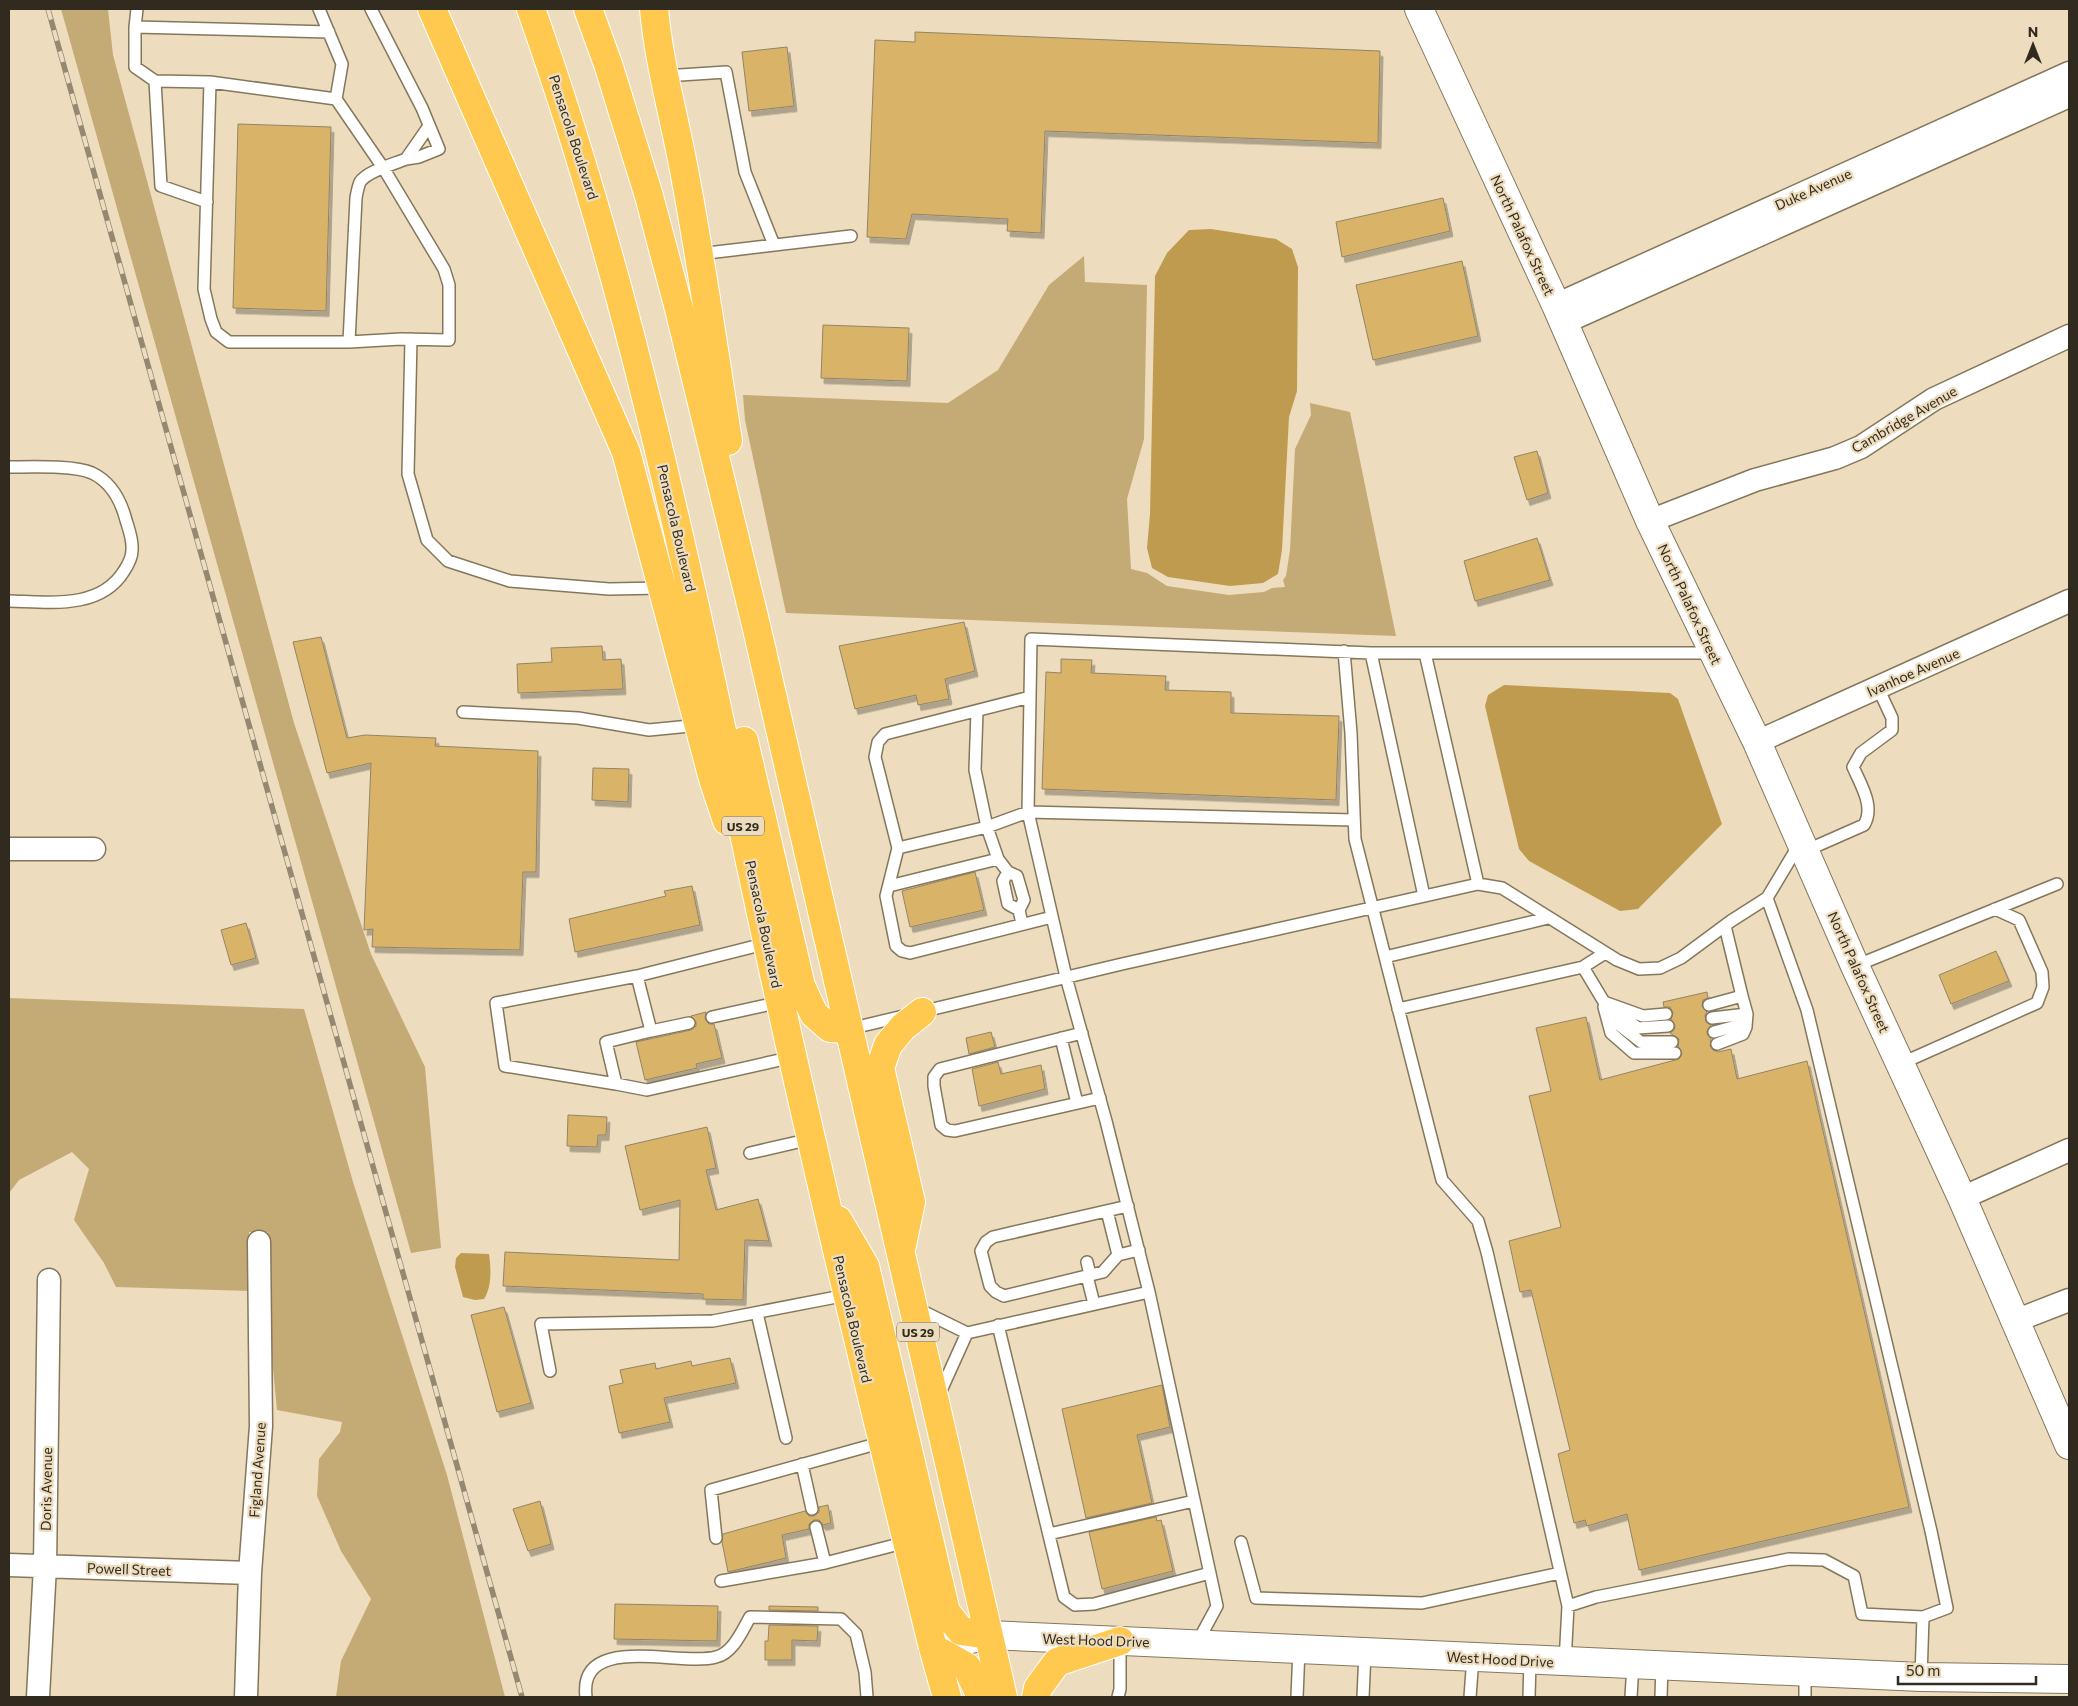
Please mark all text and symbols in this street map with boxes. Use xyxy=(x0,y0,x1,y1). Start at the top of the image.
north arrow xyxy=(2008,20,2058,70)
text: N xyxy=(2028,23,2038,40)
street label: Pensacola Boulevard xyxy=(546,72,602,202)
street label: Duke Avenue xyxy=(1772,165,1854,213)
street label: North Palafox Street xyxy=(1488,172,1558,298)
street label: Cambridge Avenue xyxy=(1848,382,1960,456)
street label: Pensacola Boulevard xyxy=(654,463,700,593)
street label: North Palafox Street xyxy=(1655,541,1725,667)
street label: Ivanhoe Avenue xyxy=(1864,644,1962,700)
road number: US 29 xyxy=(722,816,764,836)
street label: Pensacola Boulevard xyxy=(742,859,786,989)
street label: North Palafox Street xyxy=(1825,909,1893,1035)
street label: Pensacola Boulevard xyxy=(830,1254,876,1384)
road number: US 29 xyxy=(897,1322,939,1341)
street label: Figland Avenue xyxy=(245,1422,269,1518)
street label: Doris Avenue xyxy=(37,1447,55,1531)
street label: Powell Street xyxy=(87,1559,172,1579)
street label: West Hood Drive xyxy=(1042,1630,1150,1650)
street label: West Hood Drive xyxy=(1446,1648,1554,1670)
scale bar xyxy=(1898,1654,2036,1686)
text: 50 m xyxy=(1906,1661,1940,1679)

